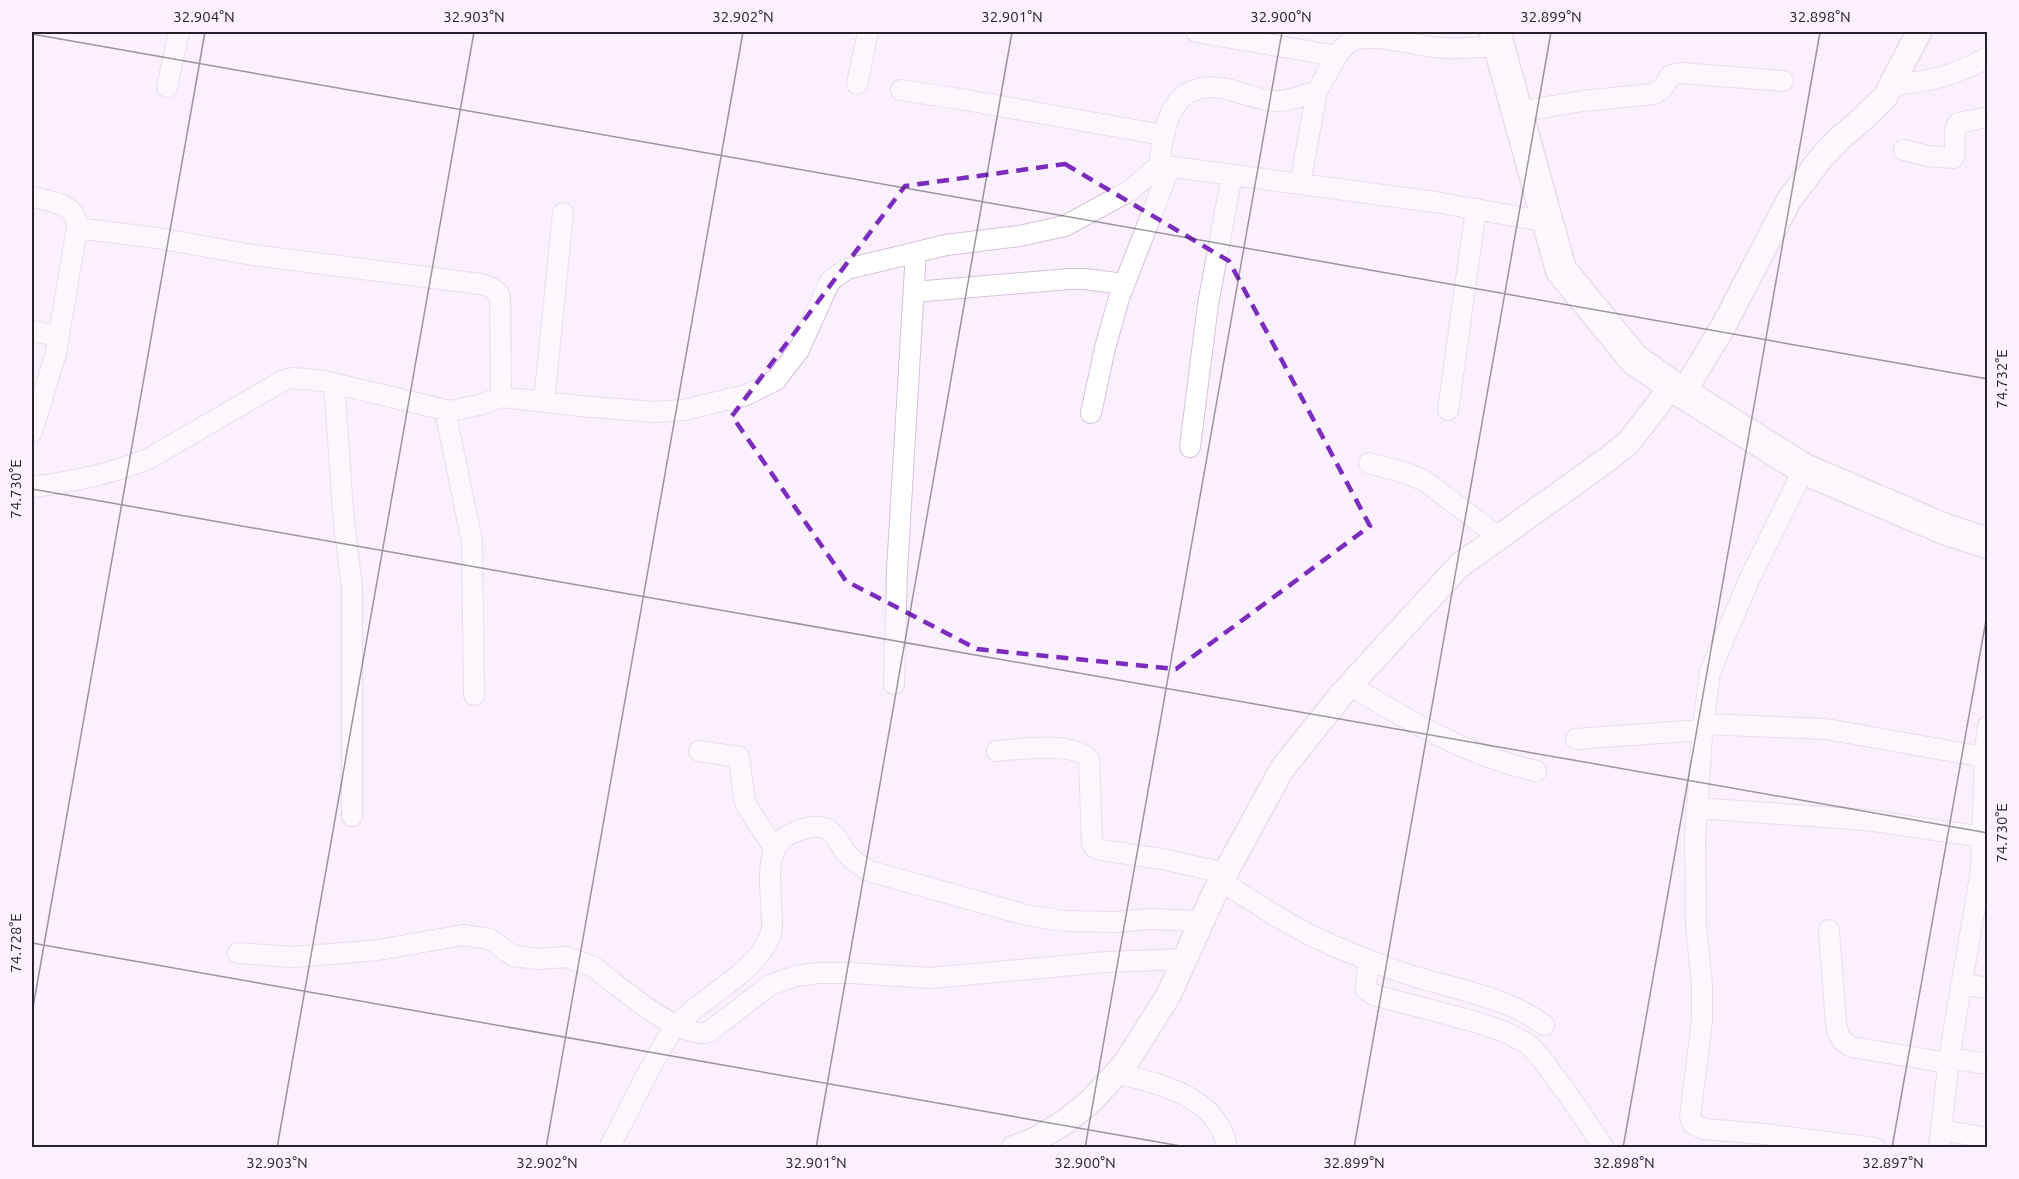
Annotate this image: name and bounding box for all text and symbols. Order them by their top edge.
text: 32.904°N [173,8,235,25]
text: 32.903°N [443,8,505,25]
text: 32.902°N [712,8,774,25]
text: 32.901°N [981,8,1043,25]
text: 32.900°N [1250,8,1312,25]
text: 32.899°N [1520,8,1582,25]
text: 32.898°N [1789,8,1851,25]
text: 74.732°E [1993,349,2010,409]
text: 74.730°E [7,459,24,519]
text: 74.730°E [1993,803,2010,863]
text: 74.728°E [7,913,24,973]
text: 32.903°N [246,1154,308,1171]
text: 32.902°N [516,1154,578,1171]
text: 32.901°N [785,1154,847,1171]
text: 32.900°N [1054,1154,1116,1171]
text: 32.899°N [1323,1154,1385,1171]
text: 32.898°N [1593,1154,1655,1171]
text: 32.897°N [1862,1154,1924,1171]

